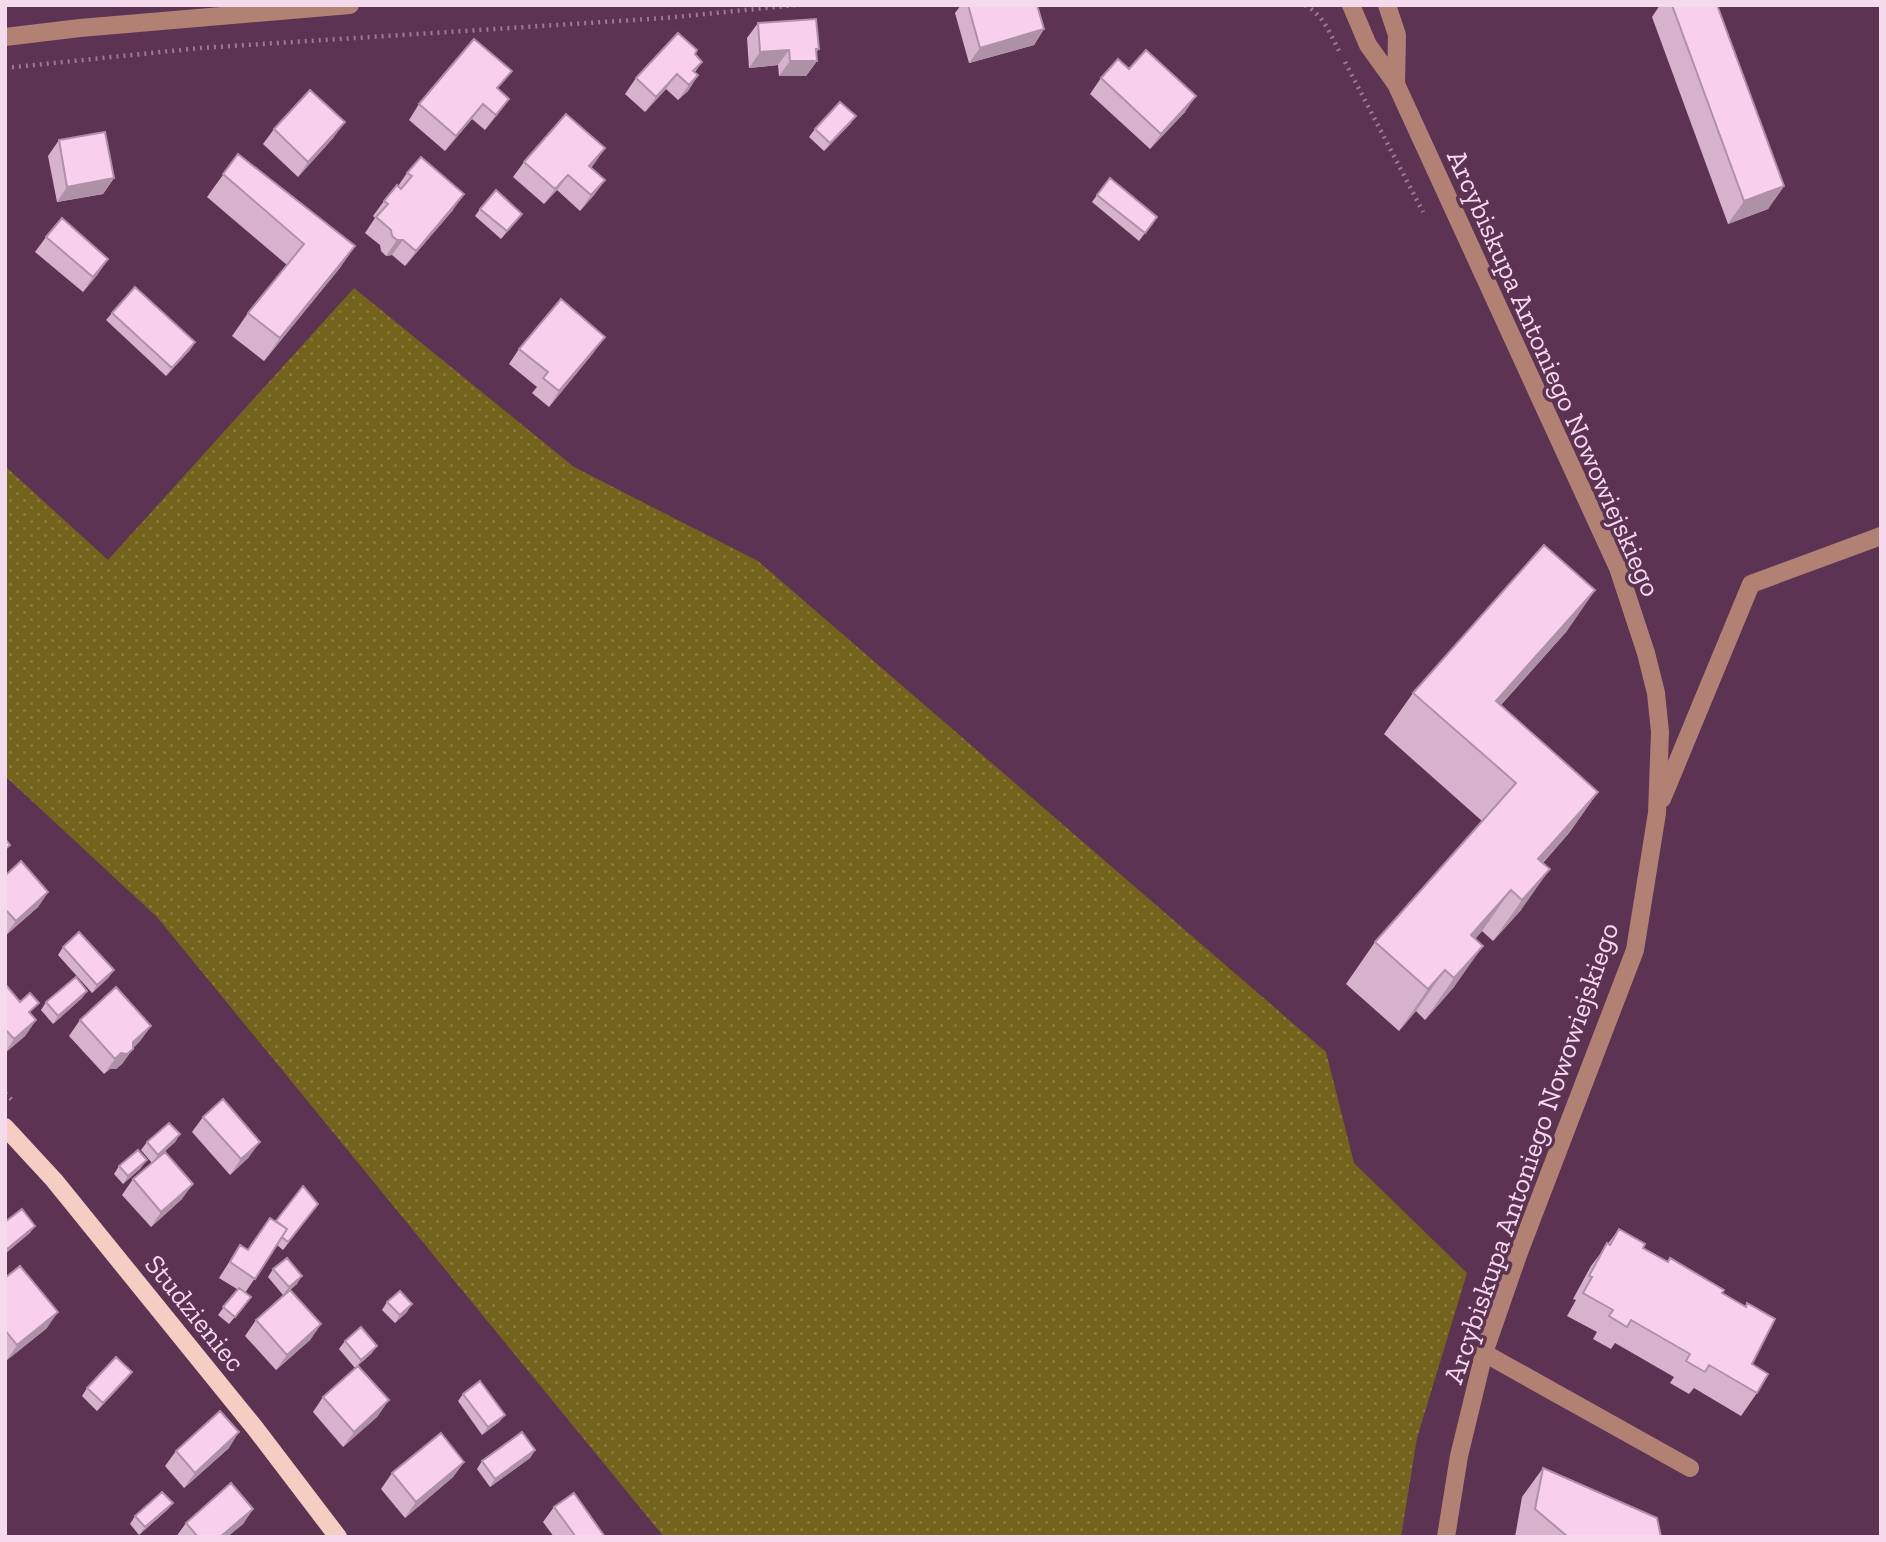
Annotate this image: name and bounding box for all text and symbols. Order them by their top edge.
street label: Arcybiskupa Antoniego Nowowiejskiego [1440,145,1668,601]
street label: Arcybiskupa Antoniego Nowowiejskiego [1436,918,1626,1388]
street label: Studzieniec [138,1248,252,1378]

